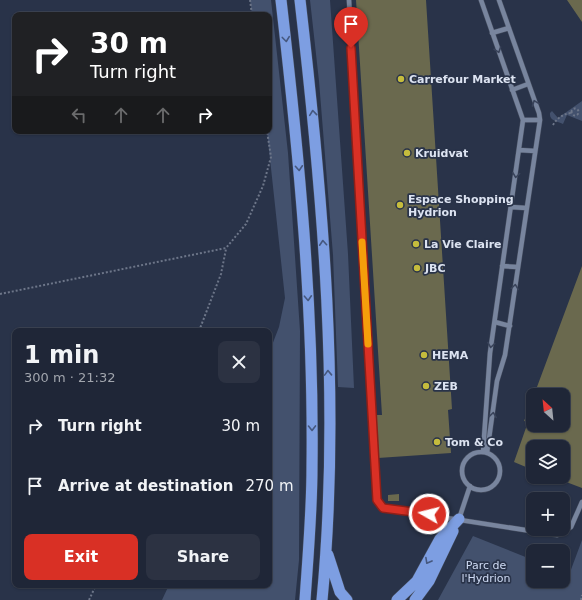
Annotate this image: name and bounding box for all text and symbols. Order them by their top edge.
pin [334,7.0,368,48]
icon: arrive [340,13,362,35]
text: 30 m [90,27,168,60]
icon: right [24,28,76,80]
one-way arrow [281,36,290,42]
one-way arrow [493,47,502,54]
text: Turn right [90,61,176,82]
place label: Carrefour Market [409,73,516,86]
marker: Carrefour Market [396,74,406,84]
one-way arrow [532,100,540,107]
icon: left [68,104,90,126]
icon: ahead [110,104,132,126]
icon: ahead [152,104,174,126]
icon: right [194,104,216,126]
one-way arrow [309,110,318,116]
place label: Kruidvat [415,147,468,160]
marker: Kruidvat [402,148,412,158]
one-way arrow [295,165,304,171]
one-way arrow [512,172,521,178]
place label: Espace Shopping Hydrion [408,193,514,219]
marker: Espace Shopping Hydrion [395,200,405,210]
place label: La Vie Claire [424,238,502,251]
marker: La Vie Claire [411,239,421,249]
one-way arrow [319,240,328,246]
place label: JBC [424,262,446,275]
marker: JBC [412,263,422,273]
one-way arrow [510,284,519,290]
one-way arrow [304,295,313,301]
text: 1 min [24,341,99,369]
button: close [218,341,260,383]
one-way arrow [487,342,496,349]
place label: HEMA [432,349,469,362]
marker: HEMA [419,350,429,360]
text: 300 m · 21:32 [24,370,115,385]
one-way arrow [324,370,333,376]
place label: ZEB [434,380,458,393]
marker: ZEB [421,381,431,391]
north arrow [526,388,570,432]
map controls [526,388,570,588]
one-way arrow [488,411,497,418]
icon: right [24,415,46,437]
text: Turn right [58,417,142,435]
text: 30 m [222,417,260,435]
one-way arrow [308,425,316,431]
place label: Tom & Co [445,436,503,449]
marker: Tom & Co [432,437,442,447]
button: layers [526,440,570,484]
icon: arrive [24,475,46,497]
text: Arrive at destination [58,477,233,495]
text: 270 m [245,477,294,495]
button: + [526,492,570,536]
position arrow [408,493,450,535]
button: Exit [24,534,138,580]
button: Share [146,534,260,580]
button: − [526,544,570,588]
one-way arrow [426,557,433,564]
park label: Parc de l'Hydrion [461,559,511,585]

